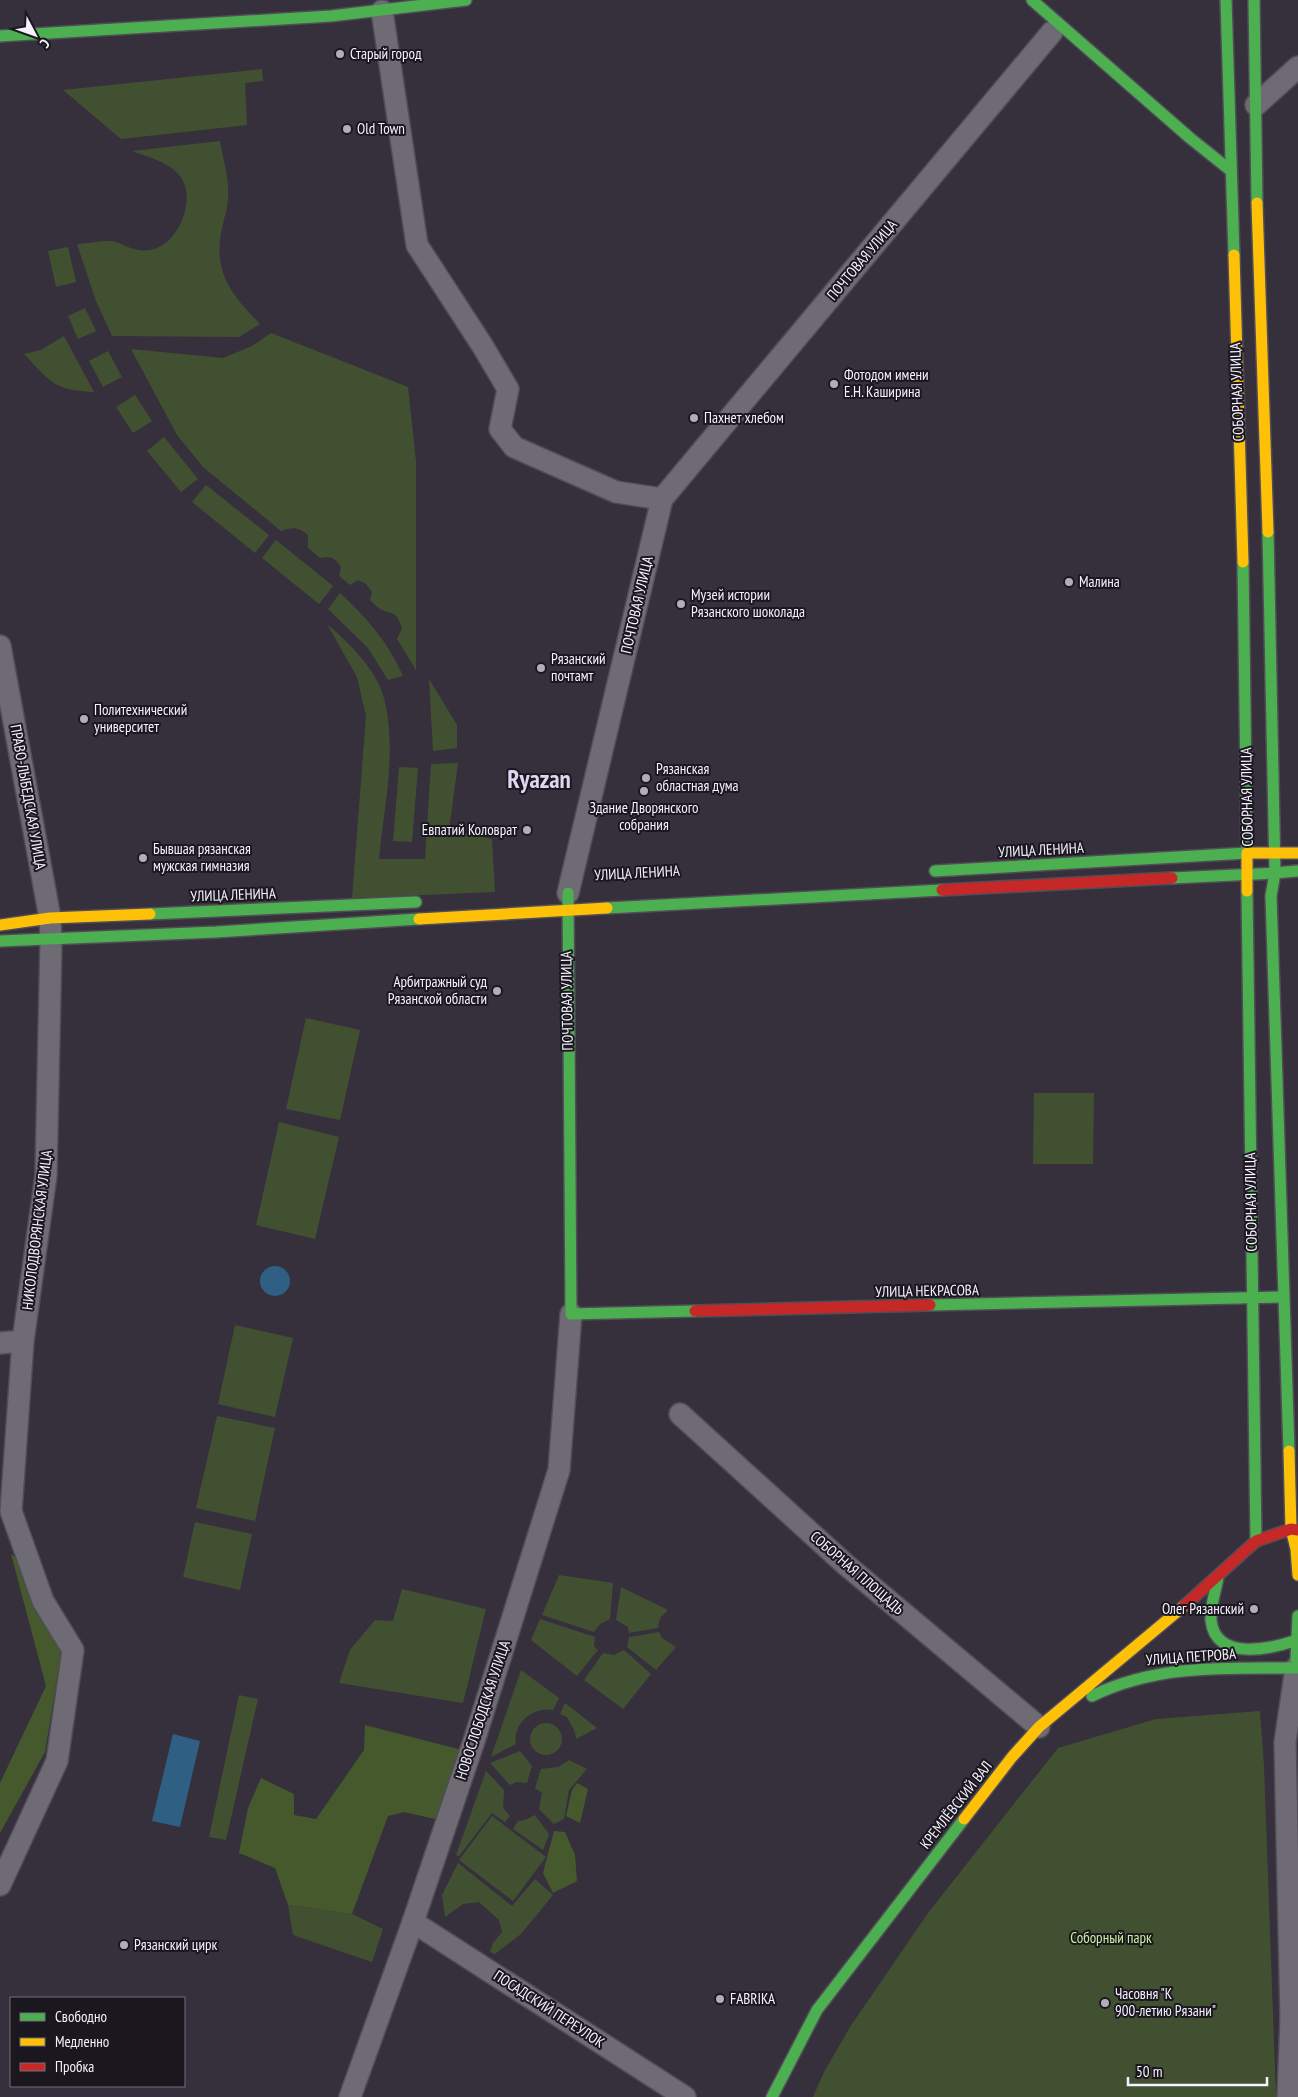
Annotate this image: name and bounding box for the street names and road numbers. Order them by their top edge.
street label: ПОЧТОВАЯ УЛИЦА [822,215,901,304]
street label: СОБОРНАЯ УЛИЦА [1225,341,1248,442]
street label: ПОЧТОВАЯ УЛИЦА [616,553,657,655]
street label: ПРАВО-ЛЫБЕДСКАЯ УЛИЦА [6,723,51,872]
street label: СОБОРНАЯ УЛИЦА [1236,746,1257,847]
street label: УЛИЦА ЛЕНИНА [998,838,1085,861]
street label: УЛИЦА ЛЕНИНА [594,861,681,884]
street label: УЛИЦА ЛЕНИНА [190,883,277,905]
street label: ПОЧТОВАЯ УЛИЦА [556,950,577,1051]
street label: НИКОЛОДВОРЯНСКАЯ УЛИЦА [17,1148,56,1311]
street label: СОБОРНАЯ УЛИЦА [1240,1151,1261,1252]
street label: УЛИЦА НЕКРАСОВА [875,1280,980,1301]
street label: СОБОРНАЯ ПЛОЩАДЬ [807,1527,908,1619]
street label: НОВОСЛОБОДСКАЯ УЛИЦА [451,1637,514,1782]
street label: УЛИЦА ПЕТРОВА [1145,1644,1238,1669]
street label: КРЕМЛЁВСКИЙ ВАЛ [915,1757,996,1853]
street label: ПОСАДСКИЙ ПЕРЕУЛОК [490,1966,609,2052]

